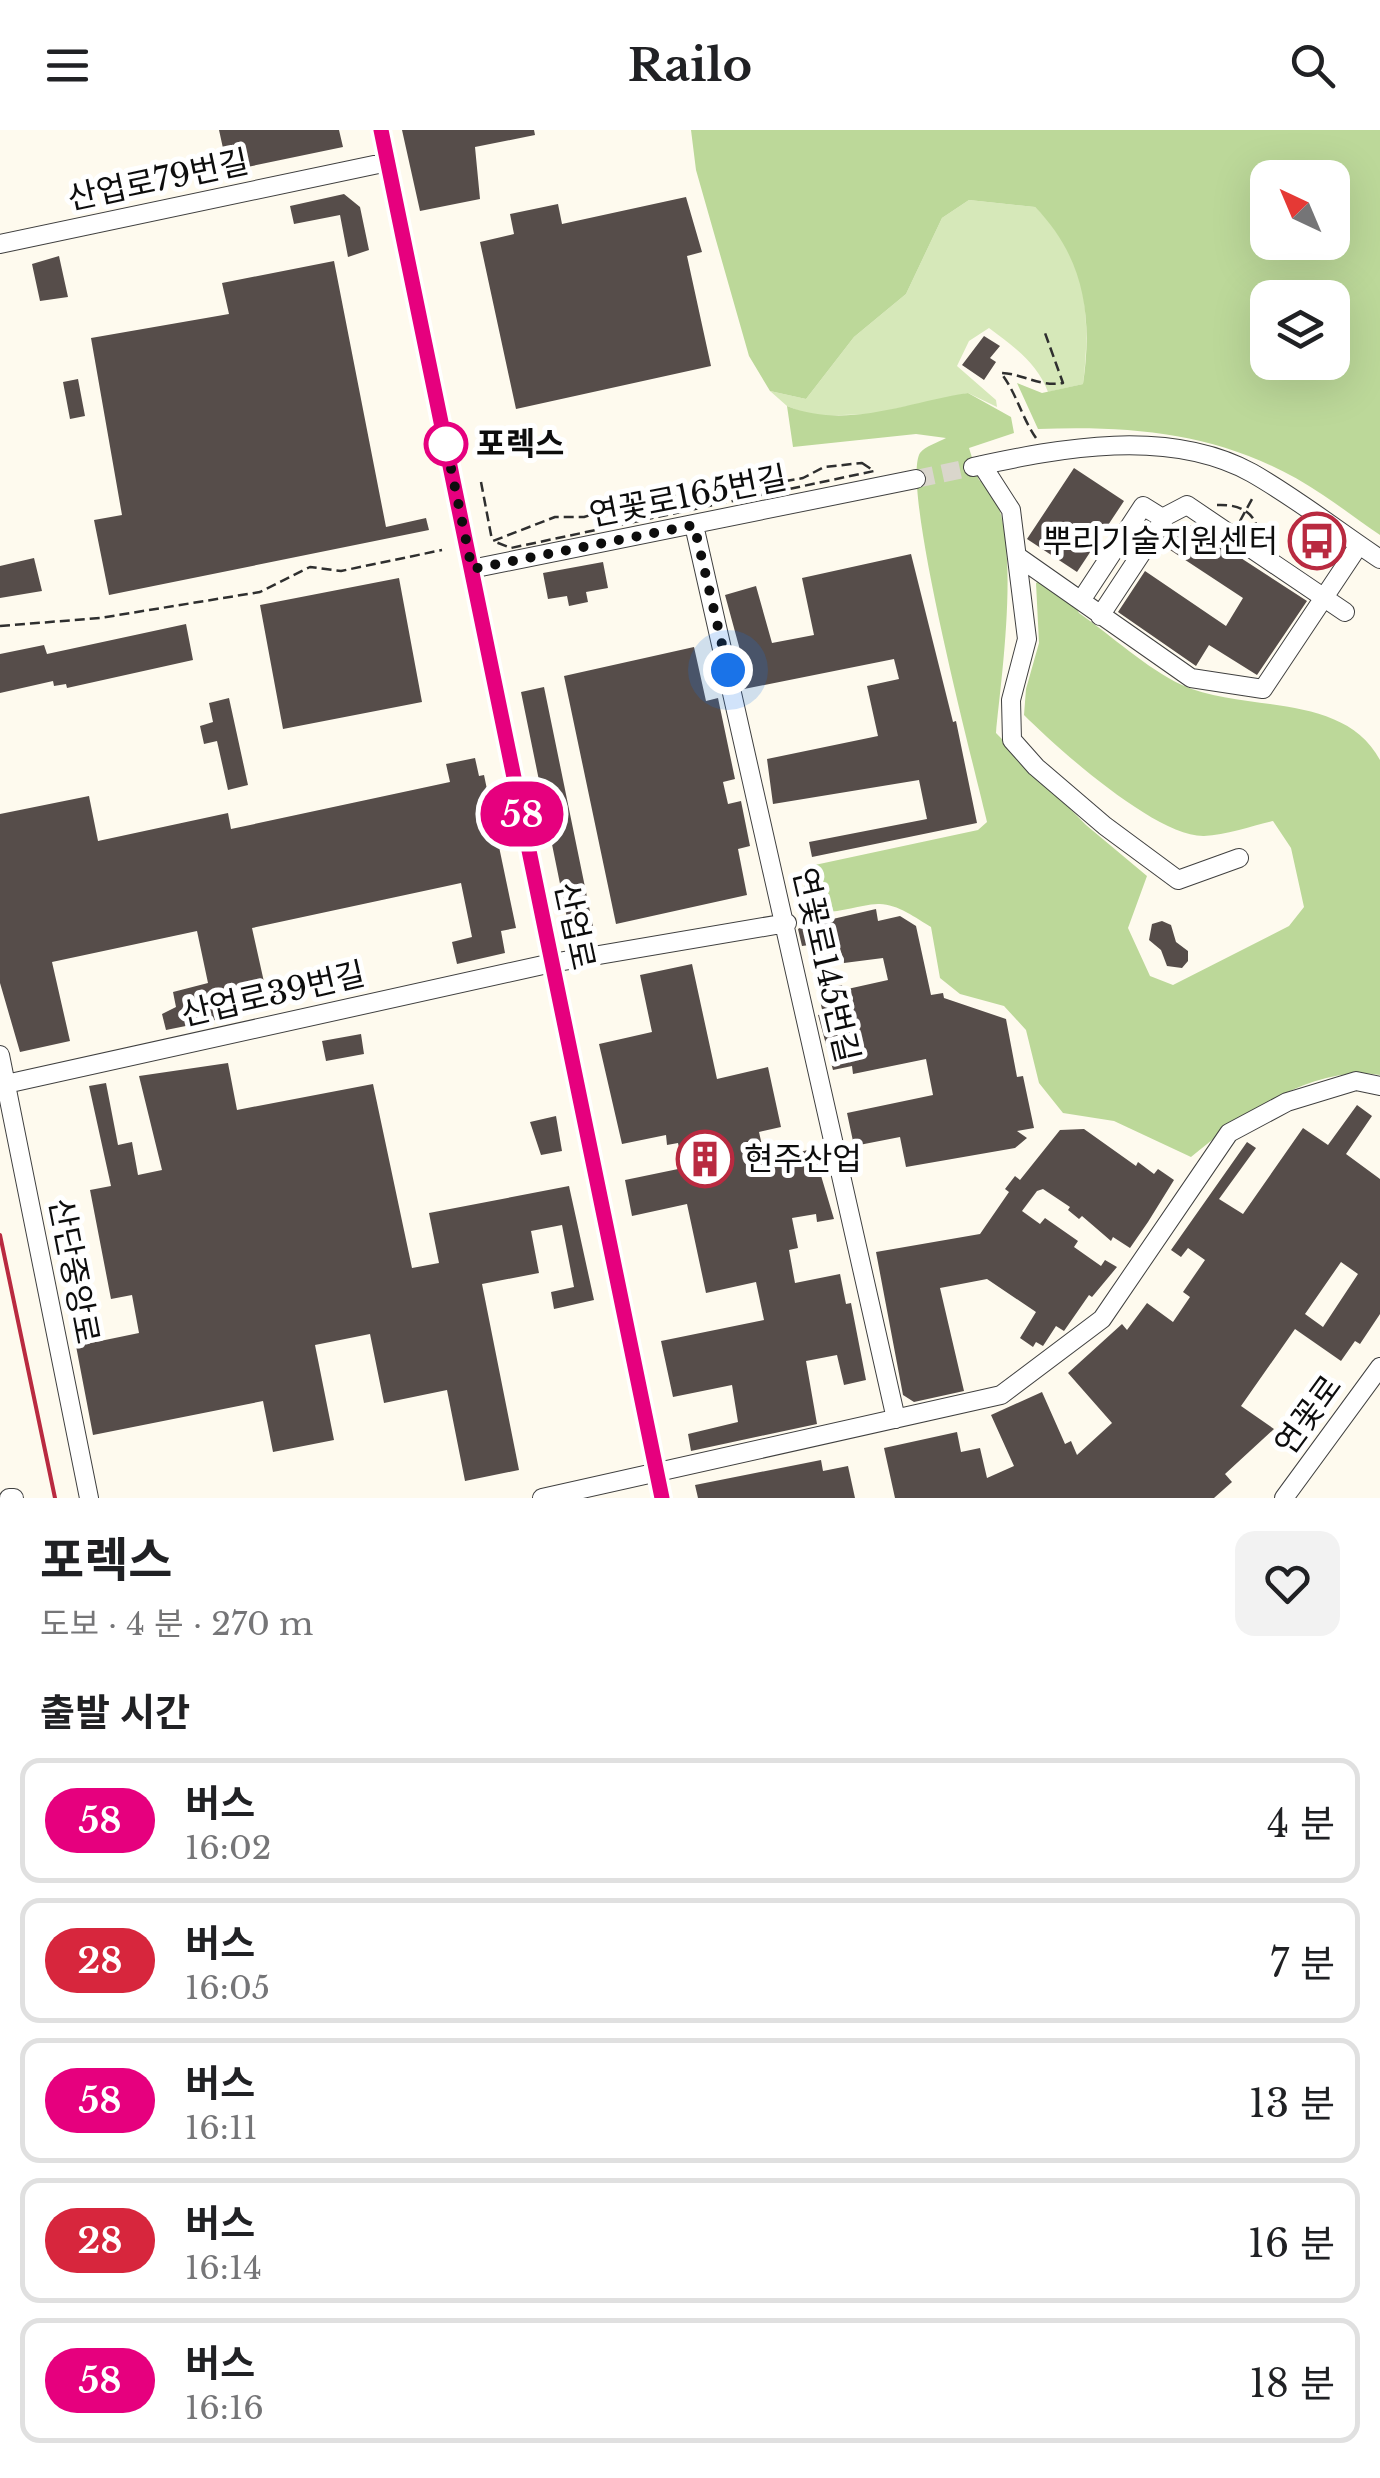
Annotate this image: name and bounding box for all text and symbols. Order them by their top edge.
text: Railo [628,37,752,93]
icon: menu [40,38,95,93]
icon: search [1285,38,1340,93]
street label: 산업로79번길 [64,141,252,219]
north arrow [1250,160,1350,260]
map controls [1250,160,1350,380]
button: layers [1250,280,1350,380]
marker: 포렉스 [425,423,467,465]
place label: 포렉스 [476,424,564,464]
street label: 연꽃로165번길 [586,457,790,535]
bus stop icon: 뿌리기술지원센터 [1287,511,1347,571]
place label: 뿌리기술지원센터 [1042,521,1278,561]
your location [703,645,753,695]
line badge: 58 [477,782,567,846]
text: 58 [500,793,544,836]
street label: 연꽃로145번길 [784,864,868,1066]
street label: 산업로 [546,879,604,973]
street label: 산업로39번길 [177,953,369,1035]
building icon: 현주산업 [675,1129,735,1189]
place label: 현주산업 [744,1139,862,1179]
street label: 산단중앙로 [40,1195,108,1347]
street label: 연꽃로 [1266,1368,1350,1462]
text: 포렉스 [40,1530,172,1590]
button: heart [1235,1531,1340,1636]
text: 도보 · 4 분 · 270 m [40,1604,313,1644]
text: 출발 시간 [40,1689,190,1736]
text: 버스 [185,1780,255,1827]
text: 58 [78,1799,122,1842]
text: 4 분 [1267,1800,1335,1847]
text: 16:02 [185,1828,272,1868]
text: 버스 [185,1920,255,1967]
text: 28 [77,1939,123,1982]
text: 7 분 [1270,1940,1335,1987]
text: 16:05 [185,1968,270,2008]
text: 버스 [185,2060,255,2107]
text: 58 [78,2079,122,2122]
text: 13 분 [1249,2080,1335,2127]
text: 16:11 [185,2108,258,2148]
text: 버스 [185,2200,255,2247]
text: 28 [77,2219,123,2262]
text: 16 분 [1248,2220,1335,2267]
text: 16:14 [185,2248,262,2288]
text: 버스 [185,2340,255,2387]
text: 58 [78,2359,122,2402]
text: 18 분 [1249,2360,1335,2407]
text: 16:16 [185,2388,264,2428]

